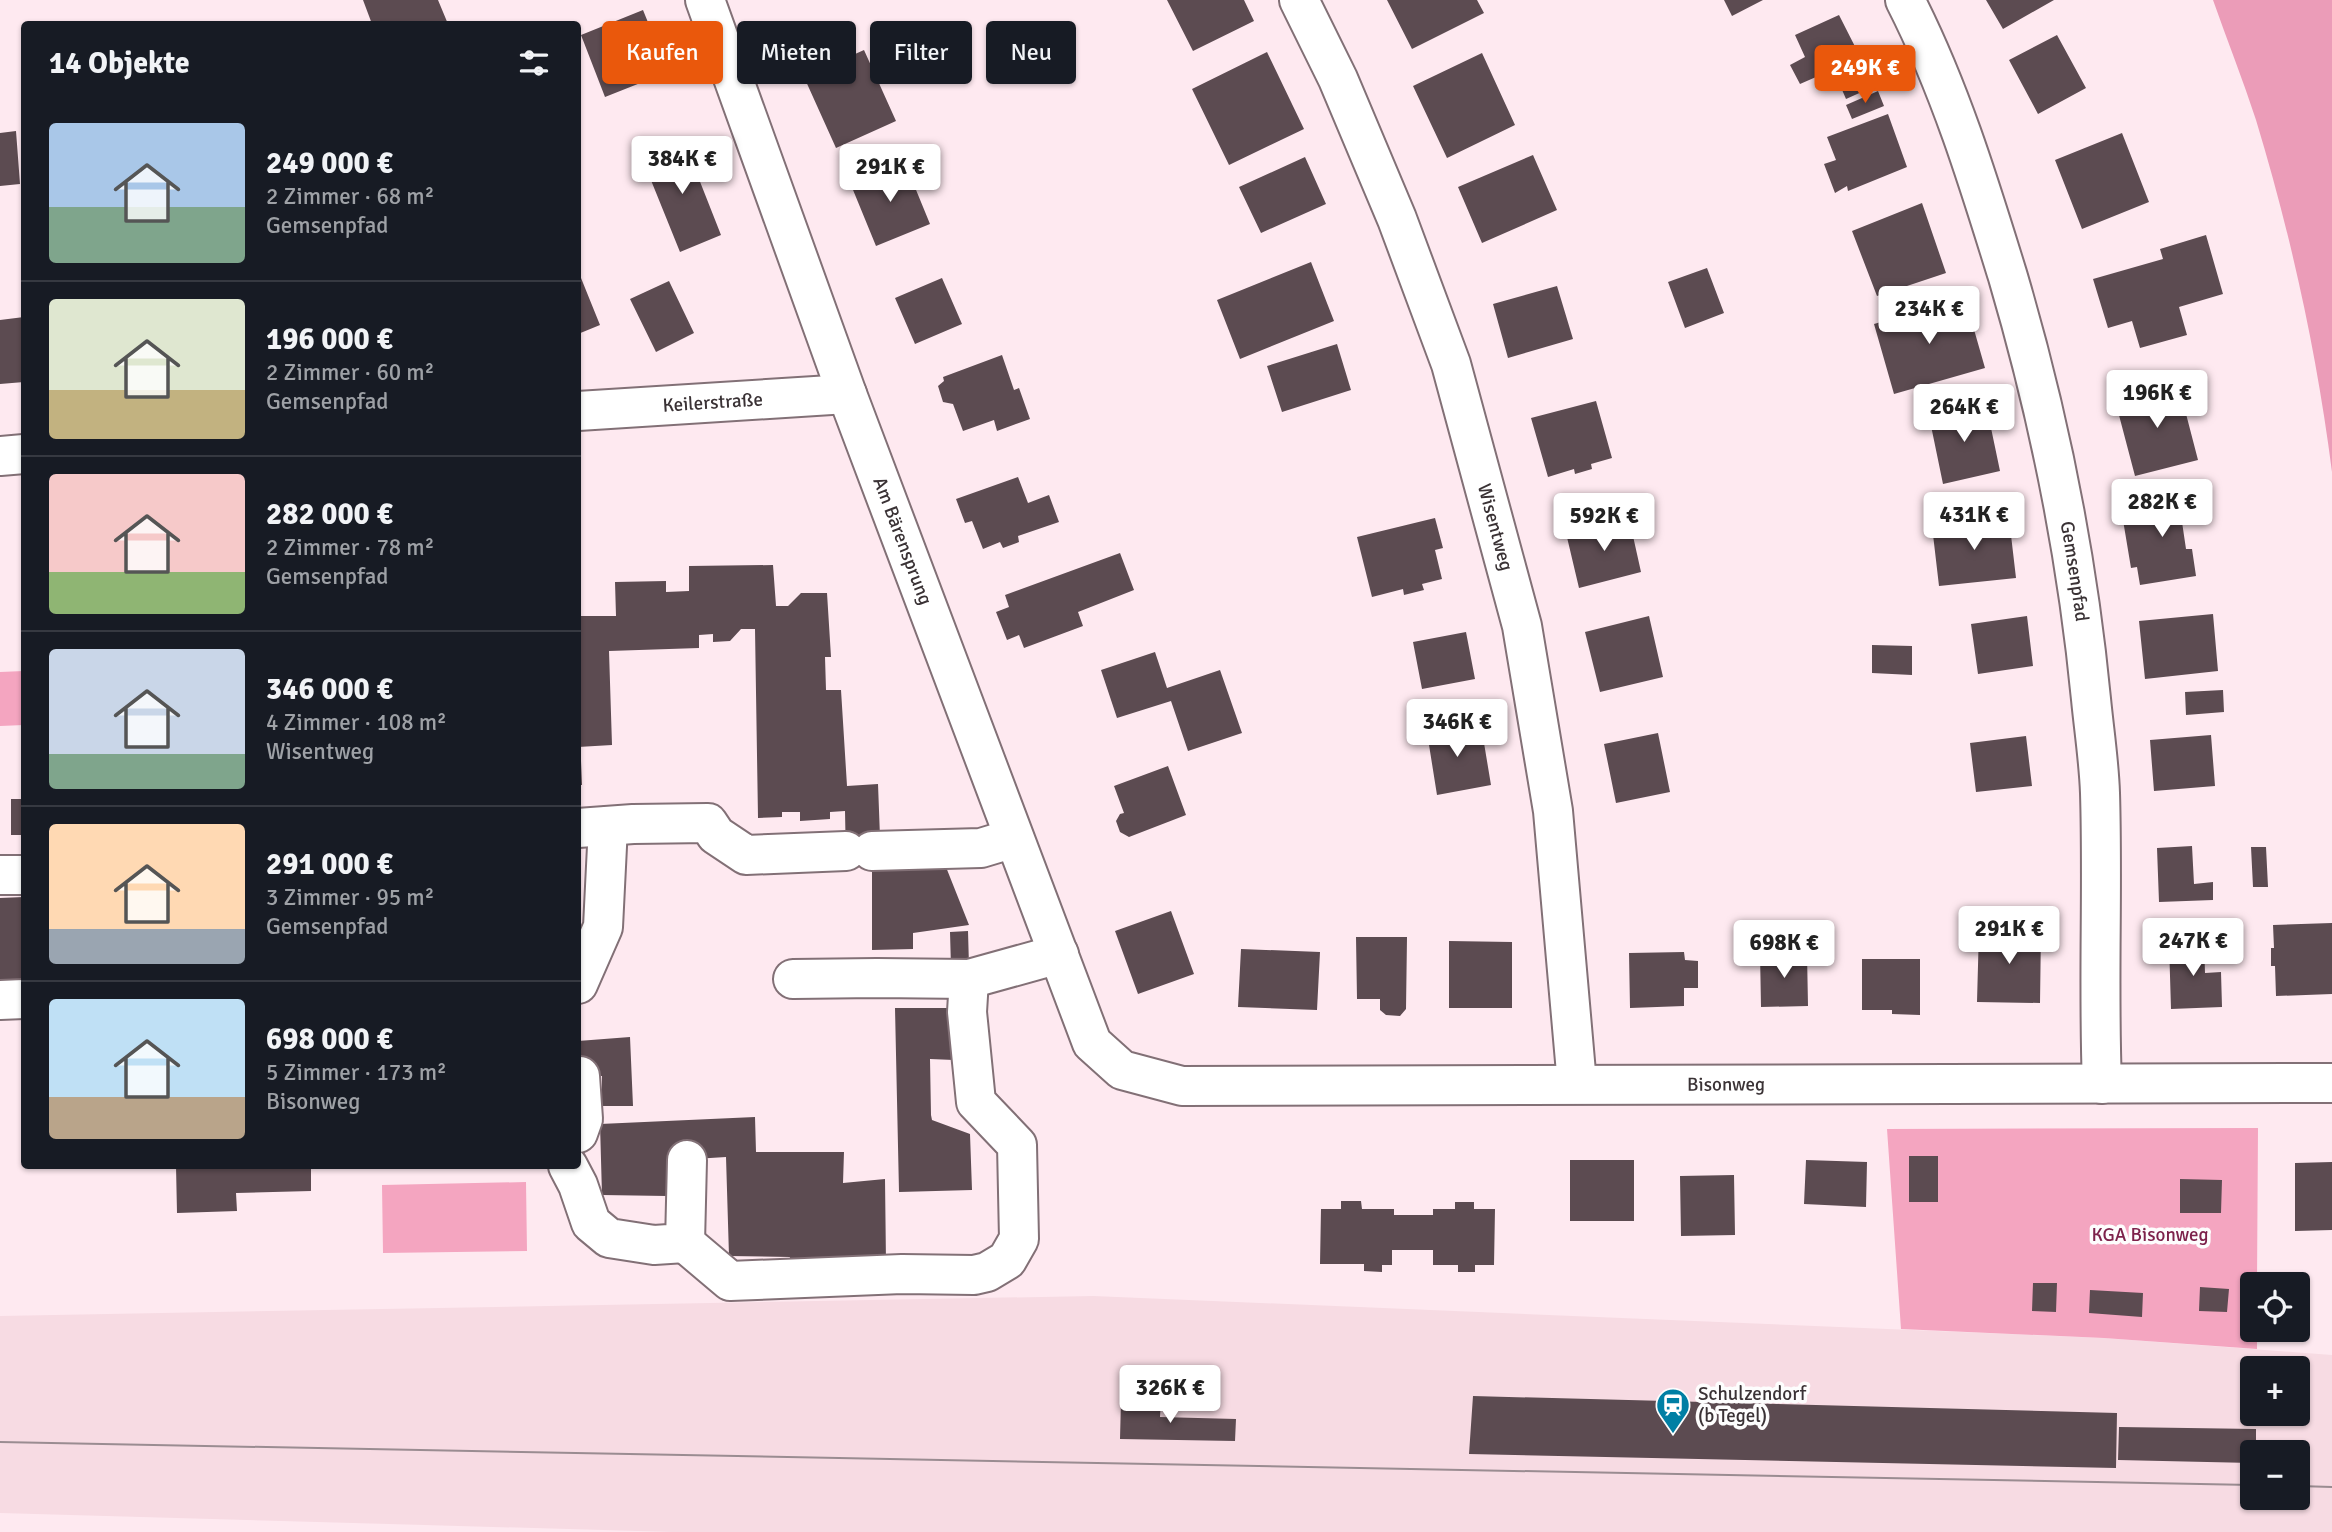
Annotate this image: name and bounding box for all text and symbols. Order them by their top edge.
chip: Kaufen [602,21,723,84]
chip: Mieten [737,21,856,84]
chip: Filter [870,21,972,84]
chip: Neu [986,21,1076,84]
icon: filters [515,44,553,82]
text: 14 Objekte [49,45,190,82]
pin: 249K € [1808,46,1922,105]
text: 249K € [1830,53,1900,82]
pin: 384K € [625,136,739,196]
text: 384K € [647,144,717,173]
pin: 291K € [833,144,947,204]
text: 249 000 € [266,145,393,182]
icon: home [105,151,189,235]
text: 291K € [855,152,925,181]
text: 2 Zimmer · 68 m² [266,182,434,211]
text: Gemsenpfad [266,211,388,240]
pin: 234K € [1872,286,1986,346]
text: 234K € [1894,294,1964,323]
text: 196 000 € [266,321,393,358]
icon: home [105,327,189,411]
text: 2 Zimmer · 60 m² [266,358,434,387]
pin: 196K € [2100,370,2214,430]
text: 196K € [2122,378,2192,407]
pin: 264K € [1907,384,2021,444]
text: Gemsenpfad [266,387,388,416]
street label: Keilerstraße [662,387,764,418]
text: 264K € [1929,392,1999,421]
street label: Am Bärensprung [867,474,938,608]
pin: 282K € [2105,480,2219,539]
street label: Wisentweg [1472,481,1519,574]
text: 282K € [2127,487,2197,516]
pin: 431K € [1917,492,2031,552]
pin: 592K € [1547,494,1661,553]
text: 282 000 € [266,496,393,533]
text: 431K € [1939,500,2009,529]
text: 592K € [1569,501,1639,530]
icon: home [105,502,189,586]
street label: Gemsenpfad [2055,519,2094,623]
text: 2 Zimmer · 78 m² [266,533,434,562]
text: Gemsenpfad [266,562,388,591]
text: 346 000 € [266,671,393,708]
icon: home [105,677,189,761]
pin: 346K € [1400,700,1514,759]
text: 346K € [1422,707,1492,736]
text: 4 Zimmer · 108 m² [266,708,447,737]
text: Wisentweg [266,737,374,766]
text: 291 000 € [266,846,393,883]
icon: home [105,852,189,936]
text: 3 Zimmer · 95 m² [266,883,434,912]
pin: 291K € [1952,906,2066,966]
text: Gemsenpfad [266,912,388,941]
text: 291K € [1974,914,2044,943]
pin: 247K € [2136,918,2250,978]
pin: 698K € [1727,920,1841,980]
text: 247K € [2158,926,2228,955]
text: 698K € [1749,928,1819,957]
text: 698 000 € [266,1021,393,1058]
icon: home [105,1027,189,1111]
text: 5 Zimmer · 173 m² [266,1058,447,1087]
street label: Bisonweg [1687,1072,1765,1097]
text: Bisonweg [266,1087,360,1116]
park label: KGA Bisonweg [2091,1223,2209,1247]
map controls [2240,1272,2310,1510]
button: locate [2240,1272,2310,1342]
button: + [2240,1356,2310,1426]
pin: 326K € [1113,1366,1227,1425]
text: 326K € [1135,1373,1205,1402]
place label: Schulzendorf (b Tegel) [1698,1382,1808,1428]
station icon: Schulzendorf (b Tegel) [1654,1386,1692,1435]
button: − [2240,1440,2310,1510]

